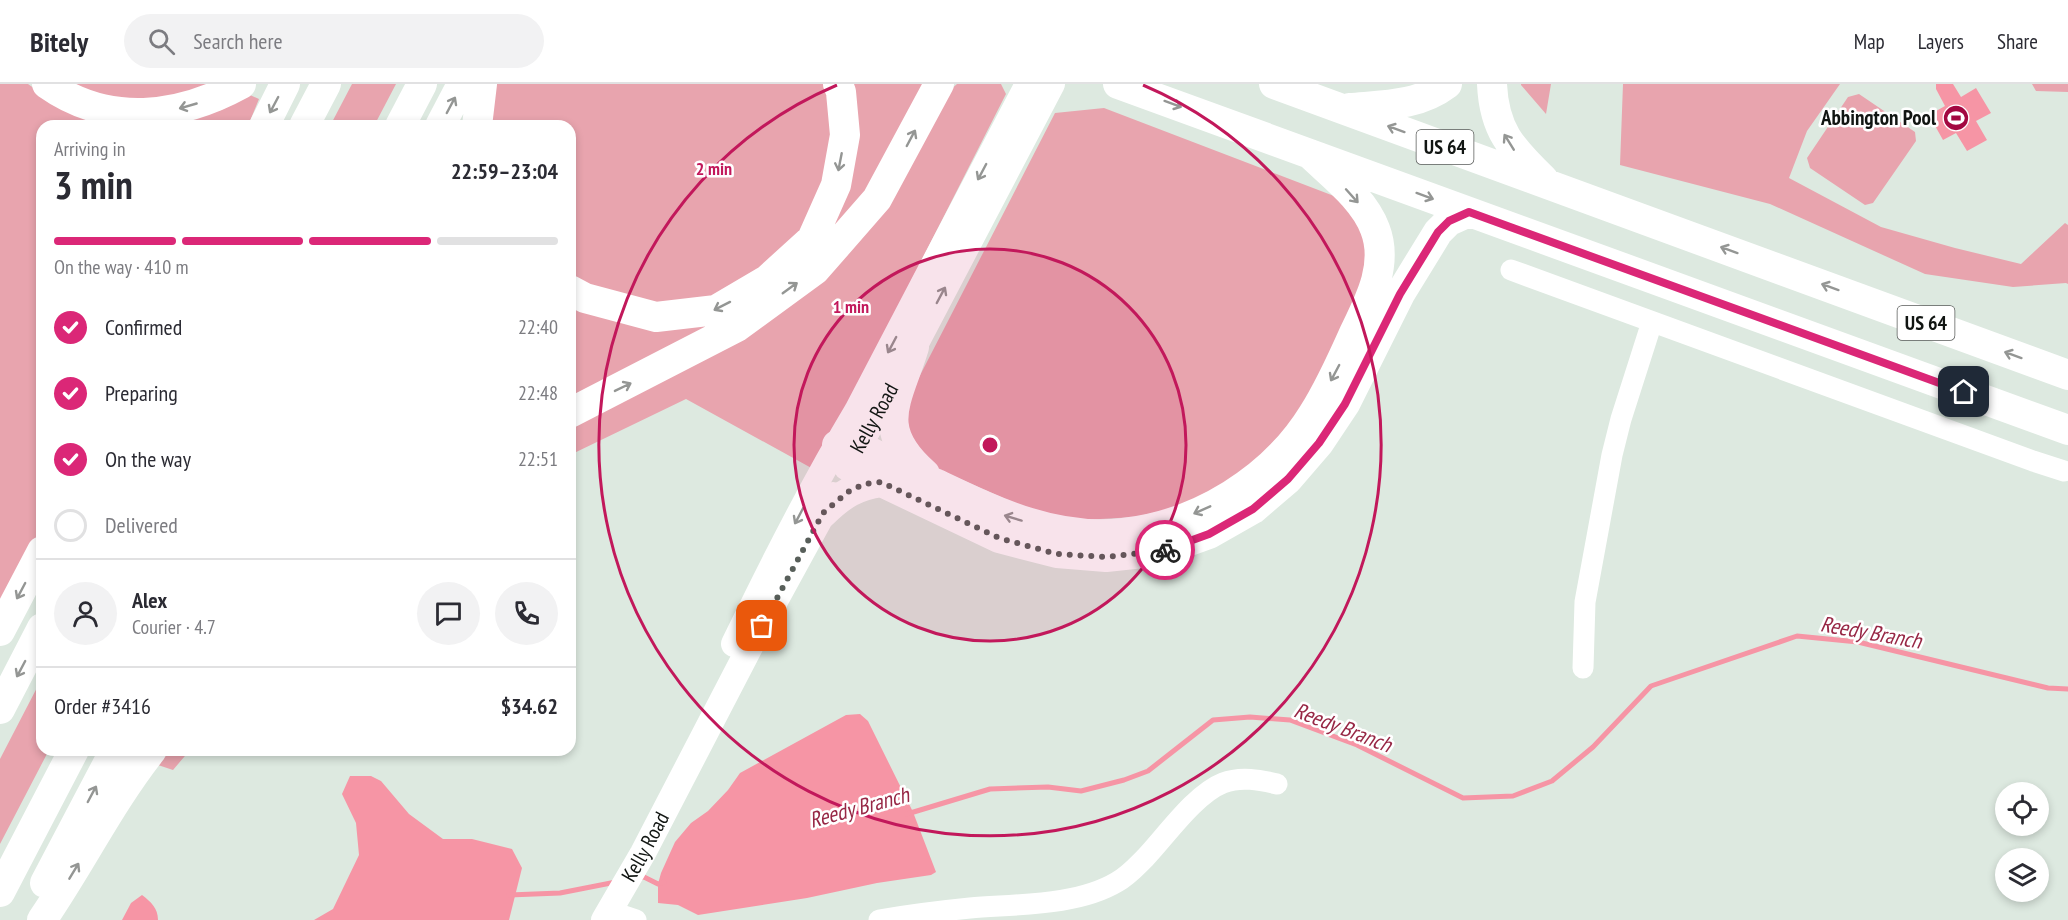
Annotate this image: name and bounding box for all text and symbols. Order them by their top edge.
search box [124,14,544,68]
text: Bitely [30,23,88,60]
icon: search [145,25,178,58]
text: Search here [193,27,283,55]
text: Map [1854,28,1885,55]
text: Layers [1918,28,1964,55]
text: Share [1997,28,2038,55]
one-way arrow [268,96,280,114]
one-way arrow [445,97,457,114]
one-way arrow [1163,100,1182,111]
one-way arrow [179,101,198,113]
sports icon: Abbington Pool [1941,103,1971,133]
place label: Abbington Pool [1820,104,1937,131]
one-way arrow [1387,122,1406,133]
one-way arrow [905,130,917,147]
road number: US 64 [1416,130,1474,164]
one-way arrow [1503,134,1515,151]
text: Arriving in [54,136,126,162]
one-way arrow [834,152,845,172]
text: 22:59–23:04 [451,157,558,185]
text: 2 min [696,157,732,180]
text: 3 min [54,159,133,210]
one-way arrow [976,163,987,181]
one-way arrow [1345,188,1359,203]
one-way arrow [1415,191,1433,202]
one-way arrow [1720,244,1739,255]
text: On the way · 410 m [54,254,189,280]
one-way arrow [1821,281,1840,292]
one-way arrow [782,282,798,294]
one-way arrow [936,287,947,305]
text: 1 min [833,295,869,318]
one-way arrow [713,300,731,312]
road number: US 64 [1898,306,1954,340]
icon: check [54,311,87,344]
text: Confirmed [105,313,182,341]
text: 22:40 [518,314,558,340]
one-way arrow [886,336,898,353]
one-way arrow [2004,348,2023,359]
one-way arrow [1328,364,1340,382]
pin [1938,366,1989,417]
icon: home [1947,375,1980,408]
icon: check [54,377,87,410]
street label: Kelly Road [844,378,904,458]
text: Preparing [105,379,178,407]
text: 22:48 [518,380,558,406]
one-way arrow [613,381,631,392]
centre of rings [980,435,1000,455]
icon: check [54,443,87,476]
text: On the way [105,445,191,473]
text: 22:51 [518,446,558,472]
one-way arrow [1194,505,1212,516]
one-way arrow [793,507,804,525]
text: Delivered [105,511,178,539]
one-way arrow [1004,512,1023,523]
courier [1135,520,1195,580]
icon: bike [1149,534,1182,567]
one-way arrow [15,582,27,599]
button: person [54,582,117,645]
button: chat [417,582,480,645]
button: phone [495,582,558,645]
text: Alex [132,586,167,614]
pin [736,600,787,651]
icon: bag [745,609,778,642]
water label: Reedy Branch [1818,609,1925,655]
text: Courier · 4.7 [132,614,216,640]
one-way arrow [15,659,26,677]
text: Order #3416 [54,692,151,720]
text: $34.62 [501,692,558,720]
water label: Reedy Branch [1290,696,1397,759]
water label: Reedy Branch [806,780,913,834]
map controls [1995,782,2049,902]
button: locate [1995,782,2049,836]
one-way arrow [87,785,98,803]
street label: Kelly Road [615,807,675,887]
button: layers [1995,848,2049,902]
one-way arrow [68,863,80,880]

